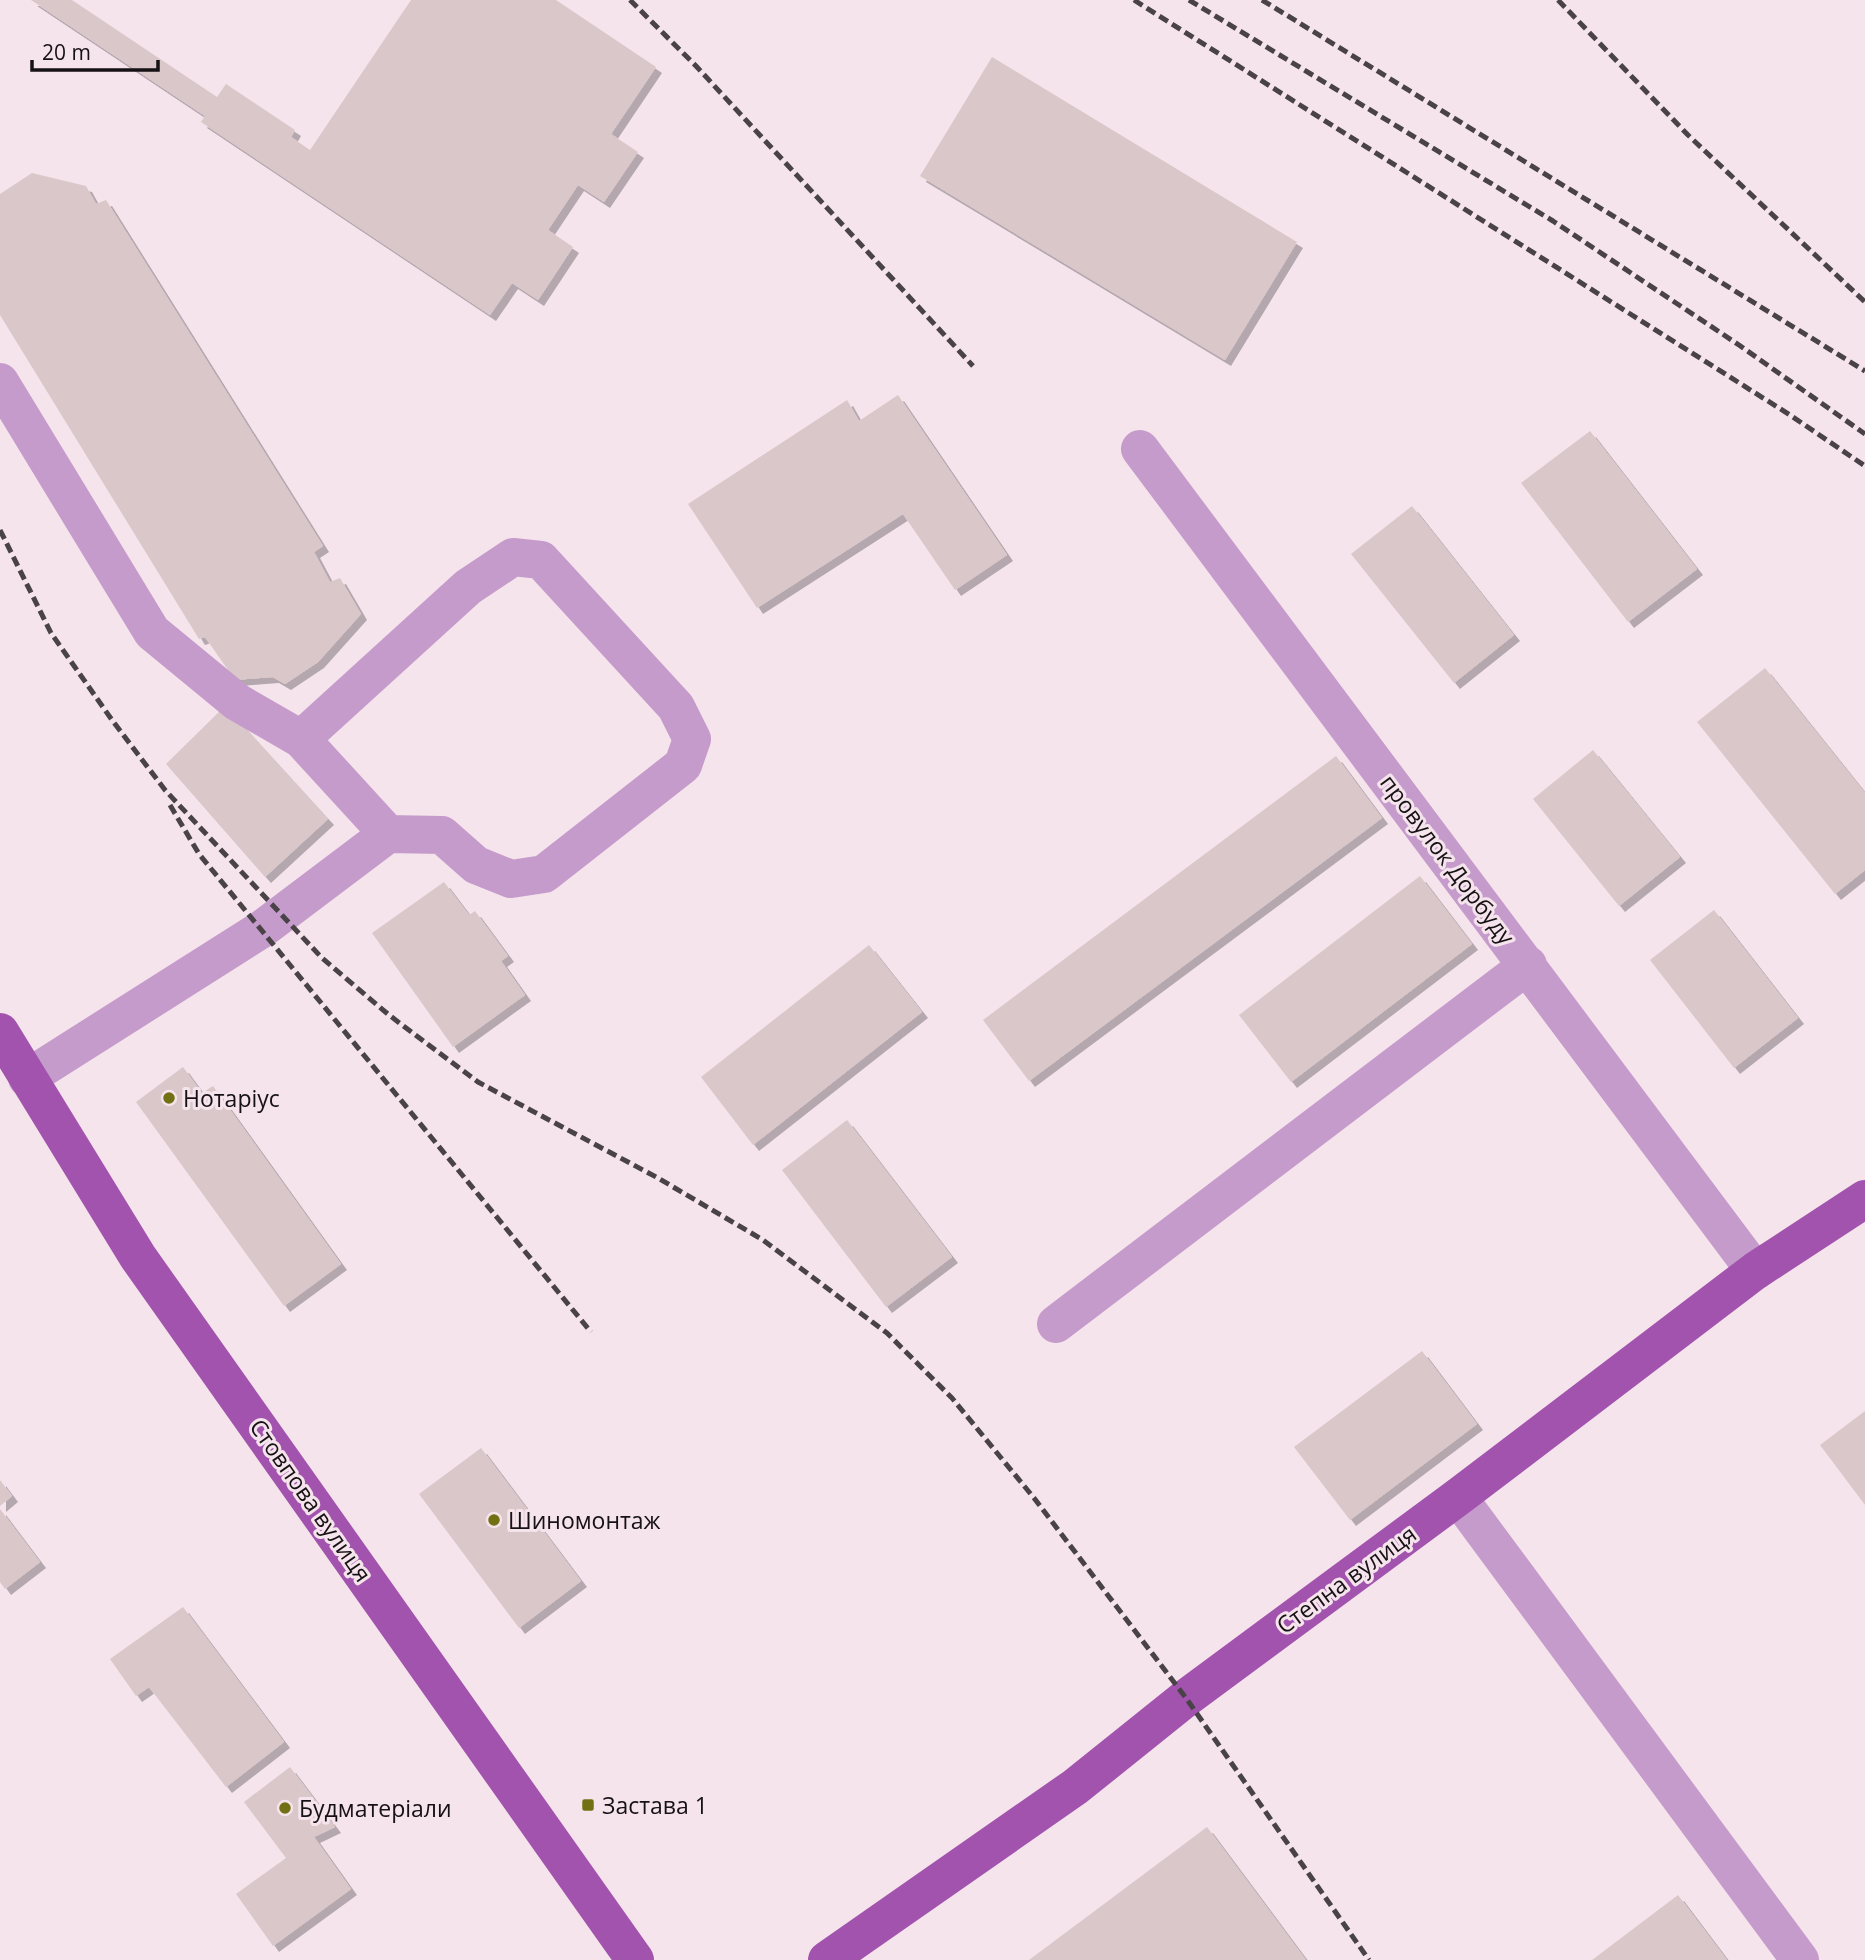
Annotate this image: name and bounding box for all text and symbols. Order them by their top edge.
scale bar [32,28,158,72]
text: 20 m [42,38,91,66]
street label: провулок Дорбуду [1373,767,1523,951]
place label: Нотаріус [183,1082,280,1114]
marker: Нотаріус [161,1090,177,1106]
street label: Стовпова вулиця [243,1412,379,1588]
place label: Шиномонтаж [508,1504,661,1536]
marker: Шиномонтаж [486,1512,502,1528]
street label: Степна вулиця [1270,1517,1422,1641]
place label: Застава 1 [602,1789,708,1821]
place label: Будматеріали [299,1792,452,1824]
marker: Застава 1 [580,1797,596,1813]
marker: Будматеріали [277,1800,293,1816]

